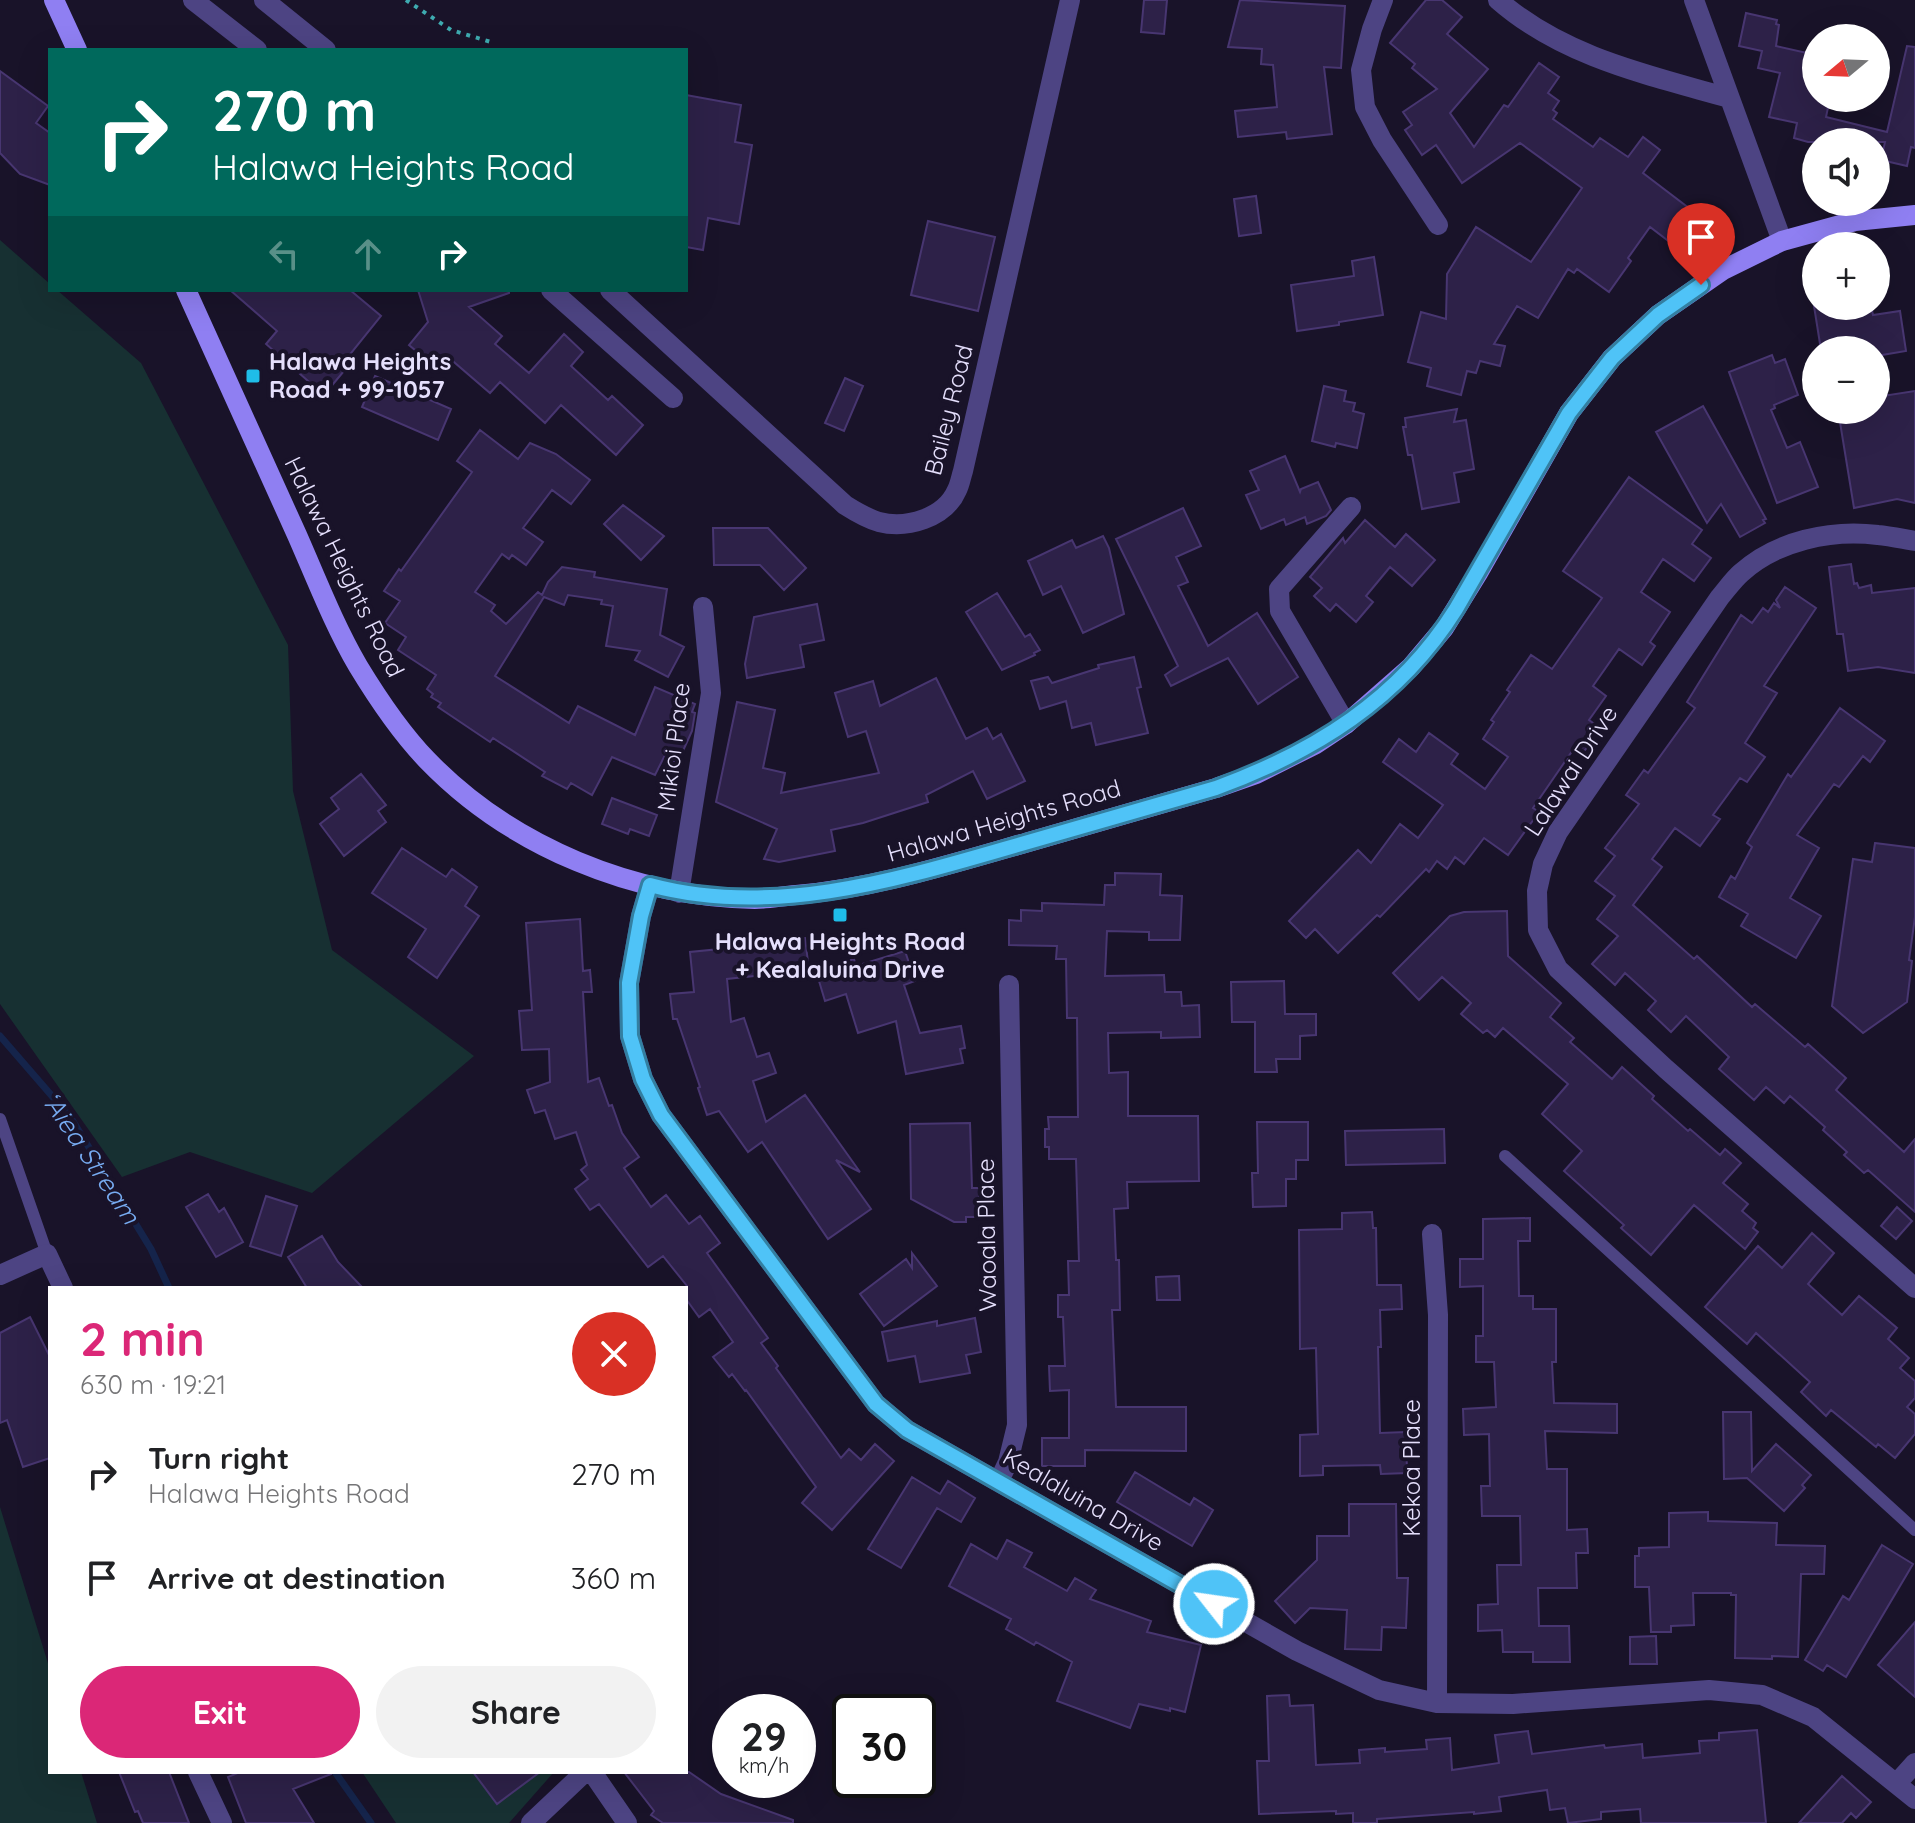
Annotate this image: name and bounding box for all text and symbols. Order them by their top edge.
north arrow [1802,24,1890,112]
map controls [1802,24,1890,424]
text: 270 m [212,75,376,145]
icon: right [80,80,184,184]
button: sound [1802,128,1890,216]
text: Halawa Heights Road [212,144,574,189]
pin [1667,203,1735,285]
icon: arrive [1679,215,1723,259]
icon: left [262,232,306,276]
icon: ahead [346,232,390,276]
icon: right [430,232,474,276]
button: + [1802,232,1890,320]
button: − [1802,336,1890,424]
street label: Bailey Road [917,341,979,478]
place label: Halawa Heights Road + 99-1057 [269,346,451,404]
marker: Halawa Heights Road + 99-1057 [244,367,262,385]
street label: Halawa Heights Road [278,451,411,682]
street label: Mikioi Place [650,681,696,813]
street label: Lalawai Drive [1517,700,1623,841]
street label: Halawa Heights Road [883,772,1124,868]
marker: Halawa Heights Road + Kealaluina Drive [831,906,849,924]
place label: Halawa Heights Road + Kealaluina Drive [715,926,965,984]
water label: ʻAiea Stream [35,1085,148,1231]
street label: Waoala Place [970,1158,1002,1312]
text: 2 min [80,1308,205,1368]
button: close [572,1312,656,1396]
text: 630 m · 19:21 [80,1368,226,1401]
street label: Kekoa Place [1396,1399,1426,1537]
text: Turn right [148,1439,289,1477]
street label: Kealaluina Drive [998,1441,1169,1557]
icon: right [80,1452,124,1496]
text: 270 m [571,1455,656,1493]
text: Halawa Heights Road [148,1477,410,1510]
icon: arrive [80,1556,124,1600]
text: Arrive at destination [148,1559,446,1597]
text: 360 m [571,1559,656,1597]
position arrow [1172,1562,1256,1646]
button: Exit [80,1666,360,1758]
button: Share [376,1666,656,1758]
speed limit sign: 30 [832,1694,936,1798]
text: 29 [741,1711,787,1761]
text: km/h [739,1753,789,1778]

